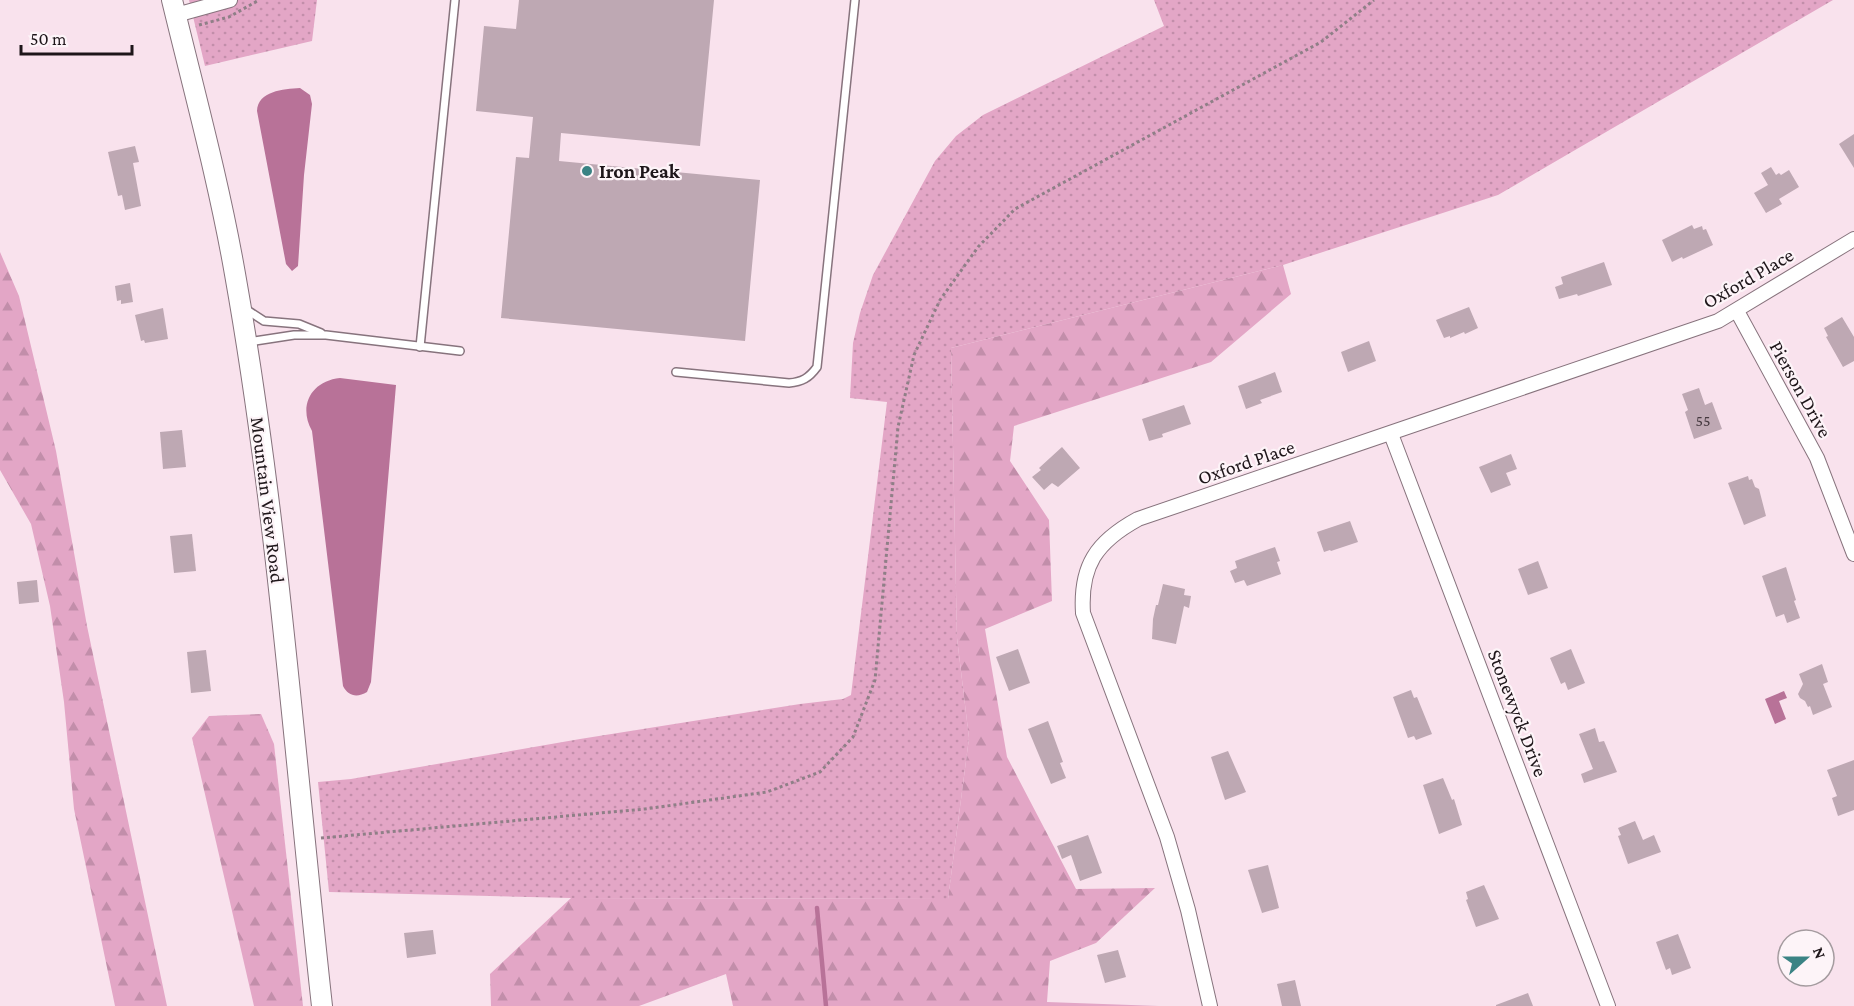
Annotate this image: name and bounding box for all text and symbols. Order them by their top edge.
scale bar [21,18,132,56]
text: 50 m [30,29,67,49]
place label: Iron Peak [599,160,681,182]
marker: Iron Peak [580,164,594,178]
street label: Oxford Place [1699,243,1797,313]
street label: Pierson Drive [1765,337,1837,441]
house number: 55 [1696,412,1710,429]
street label: Mountain View Road [247,416,289,585]
street label: Oxford Place [1195,435,1298,489]
street label: Stonewyck Drive [1483,646,1552,780]
north arrow [1776,928,1836,988]
text: N [1810,945,1829,961]

